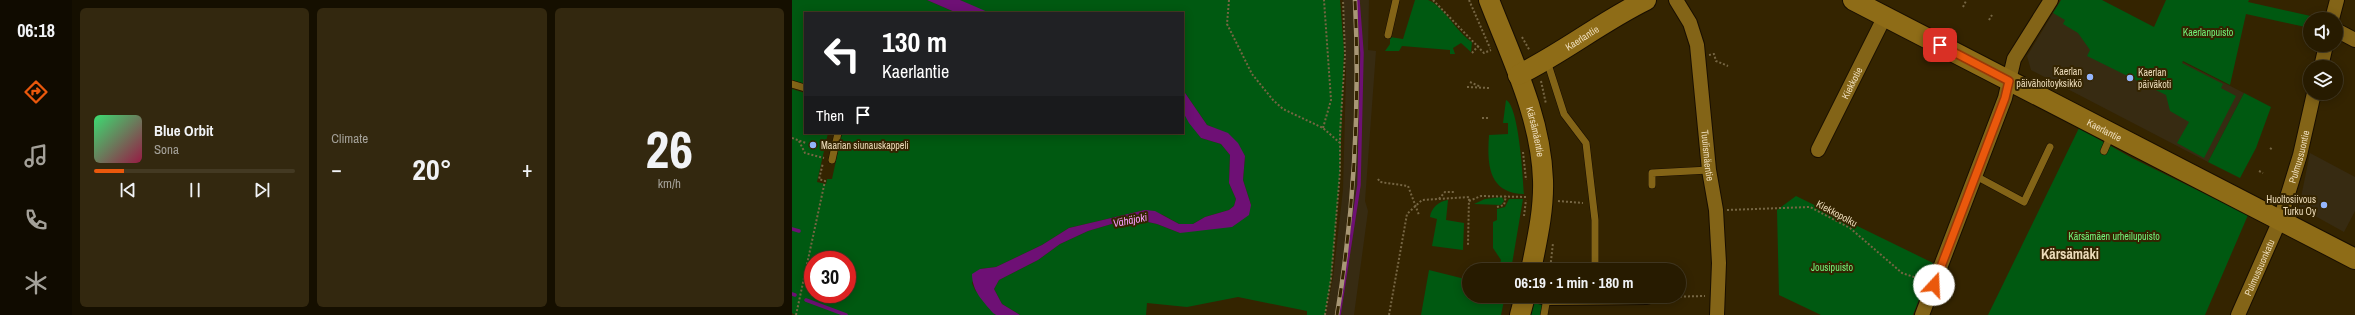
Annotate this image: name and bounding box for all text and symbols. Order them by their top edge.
map controls [2303,12,2343,100]
button: sound [2303,12,2343,52]
text: 06:18 [17,18,55,43]
street label: Kaerlantie [1563,22,1602,54]
text: 130 m [882,23,947,61]
park label: Kaerlanpuisto [2183,26,2234,39]
icon: left [816,28,868,80]
pin [1923,28,1957,62]
icon: arrive [1929,34,1951,56]
text: Kaerlantie [882,59,949,84]
button: layers [2303,60,2343,100]
street label: Kiekkotie [1839,65,1866,101]
place label: Kaerlan päivähoitoyksikkö [2016,65,2082,90]
place label: Kaerlan päiväkoti [2138,66,2171,91]
marker: Kaerlan päivähoitoyksikkö [2085,72,2095,82]
marker: Kaerlan päiväkoti [2125,73,2135,83]
icon: directions [22,78,50,106]
icon: arrive [852,104,874,126]
text: Then [816,105,844,126]
street label: Kärsämäentie [1523,105,1547,158]
text: 26 [646,114,693,184]
street label: Kaerlantie [2085,116,2124,145]
text: Blue Orbit [154,120,213,141]
street label: Tuulismäentie [1698,129,1717,183]
street label: Pulmussuontie [2286,129,2312,185]
text: Climate [331,130,368,147]
place label: Maarian siunauskappeli [821,139,909,152]
marker: Maarian siunauskappeli [808,140,818,150]
text: Sona [154,141,179,158]
icon: music [22,142,50,170]
text: 20° [412,149,452,189]
text: − [331,154,342,184]
text: + [522,154,533,184]
text: km/h [658,175,681,192]
icon: previous [117,179,139,201]
icon: pause [184,179,206,201]
icon: next [251,179,273,201]
place label: Huoltosiivous Turku Oy [2266,193,2317,218]
street label: Kiekkopolku [1814,197,1860,230]
marker: Huoltosiivous Turku Oy [2319,200,2329,210]
icon: phone [22,206,50,234]
water label: Vähäjoki [1112,210,1149,230]
park label: Kärsämäen urheilupuisto [2068,230,2160,243]
street label: Pulmussuonkatu [2241,237,2278,298]
district label: Kärsämäki [2041,245,2099,263]
speed limit sign: 30 [804,251,856,303]
park label: Jousipuisto [1811,261,1853,274]
position arrow [1913,264,1955,306]
icon: climate [22,269,50,297]
text: 06:19 · 1 min · 180 m [1515,272,1633,293]

